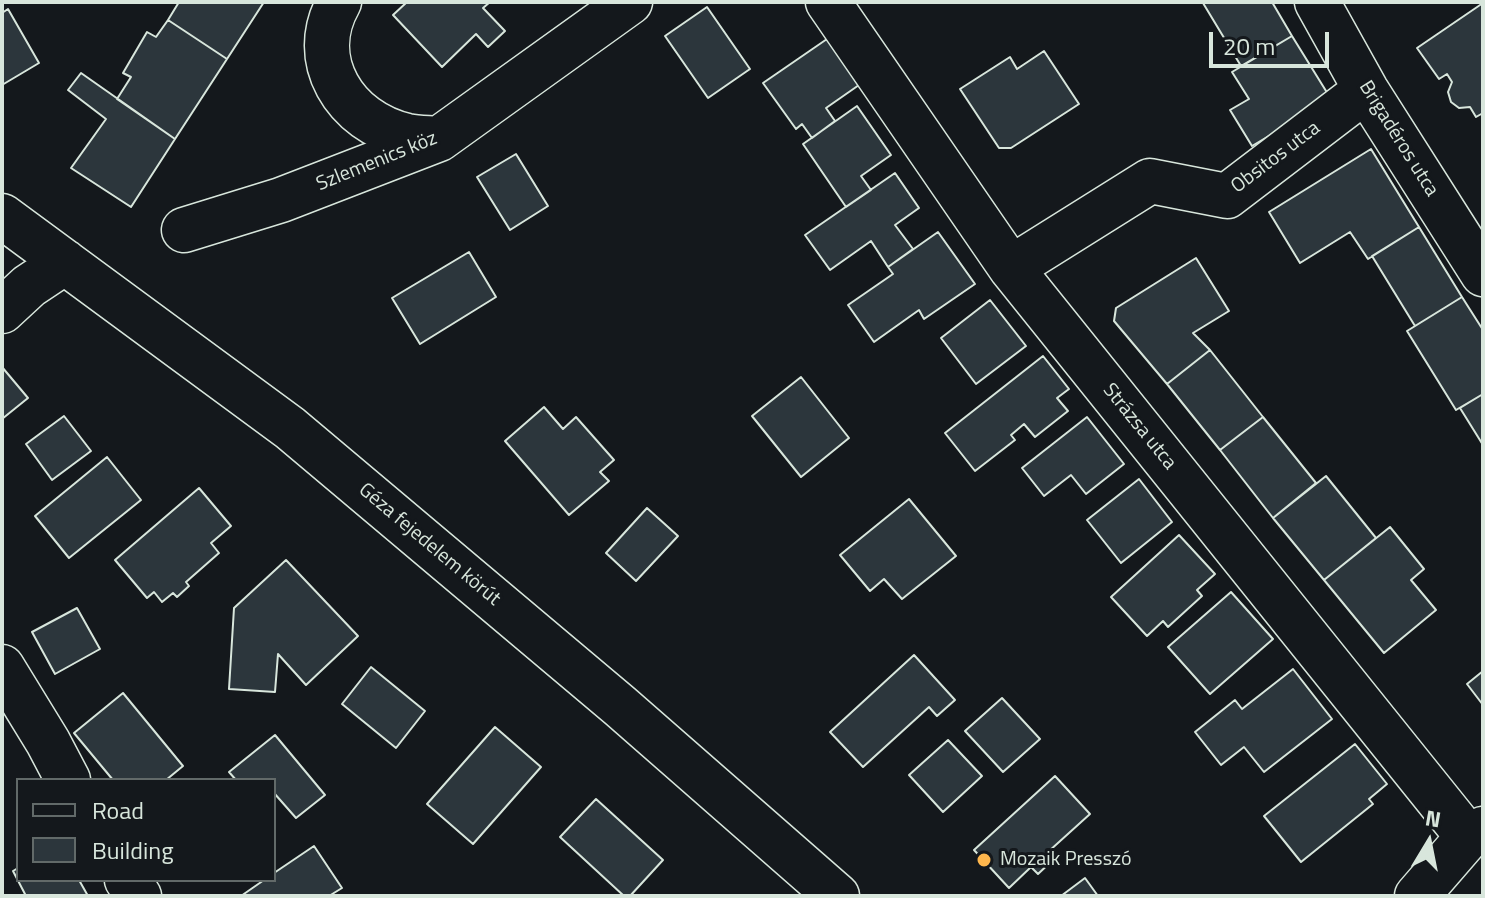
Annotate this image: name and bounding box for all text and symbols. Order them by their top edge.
scale bar [1213,16,1333,66]
text: 20 m [1223,28,1275,64]
street label: Brigadéros utca [1353,77,1443,201]
street label: Obsitos utca [1227,117,1325,199]
street label: Szlemenics köz [313,127,441,197]
street label: Strázsa utca [1097,379,1181,475]
street label: Géza fejedelem körút [353,479,505,611]
legend [16,778,276,882]
text: Road [92,792,144,828]
text: N [1423,800,1444,836]
north arrow [1389,802,1469,882]
text: Building [92,832,174,868]
place label: Mozaik Presszó [1000,848,1132,872]
marker: Mozaik Presszó [975,851,993,869]

